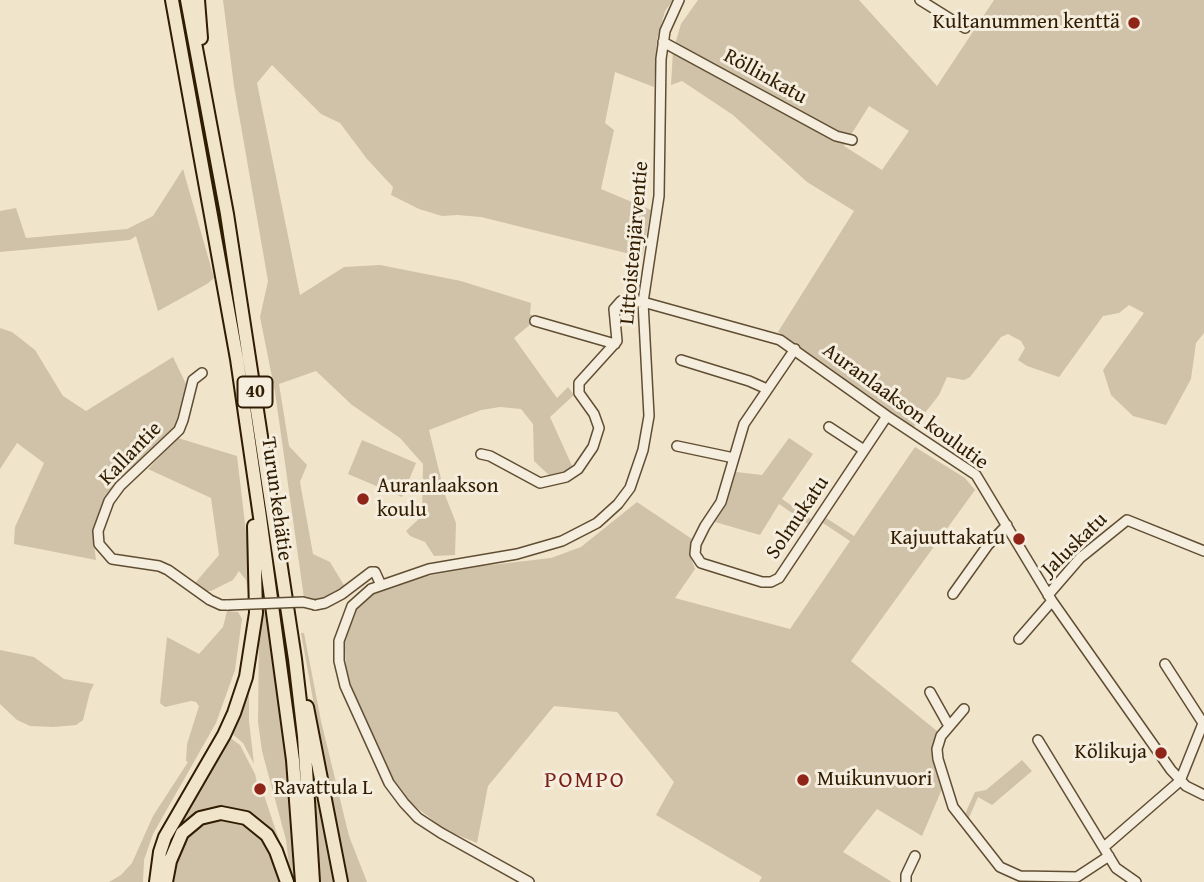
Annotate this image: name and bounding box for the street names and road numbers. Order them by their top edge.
street label: Röllinkatu [719,44,811,110]
street label: Littoistenjärventie [615,160,655,326]
street label: Auranlaakson koulutie [817,338,993,476]
road number: 40 [238,376,272,408]
street label: Kallantie [94,417,168,491]
street label: Turun kehätie [255,436,297,562]
street label: Solmukatu [761,472,835,564]
street label: Jaluskatu [1037,508,1113,582]

